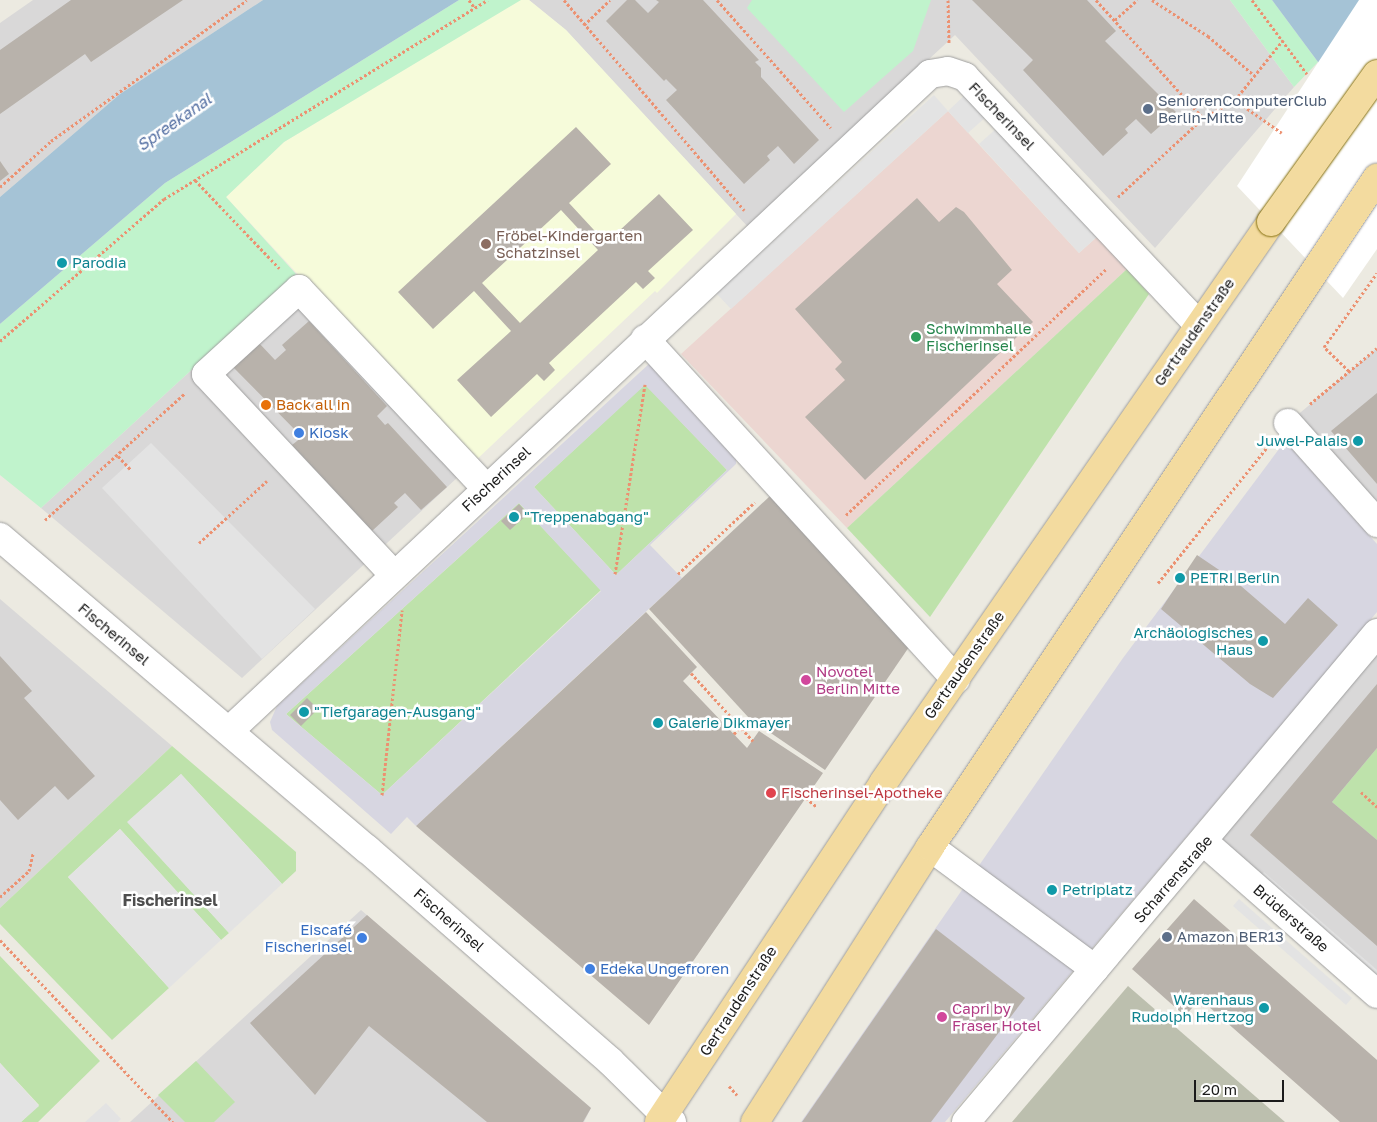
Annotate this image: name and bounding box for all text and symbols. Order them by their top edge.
street label: Fischerinsel [965,78,1039,154]
water label: Spreekanal [133,89,215,155]
place label: SeniorenComputerClub Berlin-Mitte [1158,91,1327,126]
marker: SeniorenComputerClub Berlin-Mitte [1142,103,1154,115]
place label: Fröbel-Kindergarten Schatzinsel [496,226,642,261]
marker: Fröbel-Kindergarten Schatzinsel [480,238,492,250]
place label: Parodia [72,254,127,272]
marker: Parodia [56,257,68,269]
street label: Gertraudenstraße [1150,275,1238,389]
place label: Schwimmhalle Fischerinsel [926,319,1031,354]
marker: Schwimmhalle Fischerinsel [910,331,922,343]
place label: Back all in [276,396,350,414]
marker: Back all in [260,399,272,411]
place label: Kiosk [309,424,349,442]
marker: Kiosk [293,427,305,439]
place label: Juwel-Palais [1257,432,1348,450]
marker: Juwel-Palais [1352,435,1364,447]
street label: Fischerinsel [458,443,534,515]
place label: "Treppenabgang" [524,508,649,526]
marker: "Treppenabgang" [508,511,520,523]
place label: PETRI Berlin [1190,569,1280,587]
marker: PETRI Berlin [1174,572,1186,584]
street label: Fischerinsel [75,599,153,669]
street label: Gertraudenstraße [920,608,1008,722]
place label: Archäologisches Haus [1133,623,1253,658]
marker: Archäologisches Haus [1257,635,1269,647]
place label: Novotel Berlin Mitte [816,662,900,697]
marker: Novotel Berlin Mitte [800,674,812,686]
place label: "Tiefgaragen-Ausgang" [314,703,481,721]
marker: "Tiefgaragen-Ausgang" [298,706,310,718]
place label: Galerie Dikmayer [668,714,790,732]
marker: Galerie Dikmayer [652,717,664,729]
place label: Fischerinsel-Apotheke [781,784,943,802]
marker: Fischerinsel-Apotheke [765,787,777,799]
street label: Scharrenstraße [1130,831,1216,927]
street label: Brüderstraße [1250,880,1332,956]
place label: Petriplatz [1062,881,1133,899]
street label: Fischerinsel [410,884,488,956]
marker: Petriplatz [1046,884,1058,896]
district label: Fischerinsel [122,890,218,910]
place label: Eiscafé Fischerinsel [264,920,352,955]
place label: Amazon BER13 [1177,928,1284,946]
marker: Amazon BER13 [1161,931,1173,943]
marker: Eiscafé Fischerinsel [356,932,368,944]
street label: Gertraudenstraße [696,943,780,1059]
place label: Edeka Ungefroren [600,960,729,978]
marker: Edeka Ungefroren [584,963,596,975]
place label: Warenhaus Rudolph Hertzog [1131,990,1254,1025]
place label: Capri by Fraser Hotel [952,999,1041,1034]
marker: Warenhaus Rudolph Hertzog [1258,1002,1270,1014]
marker: Capri by Fraser Hotel [936,1011,948,1023]
scale bar [1197,1070,1287,1102]
text: 20 m [1202,1080,1237,1098]

